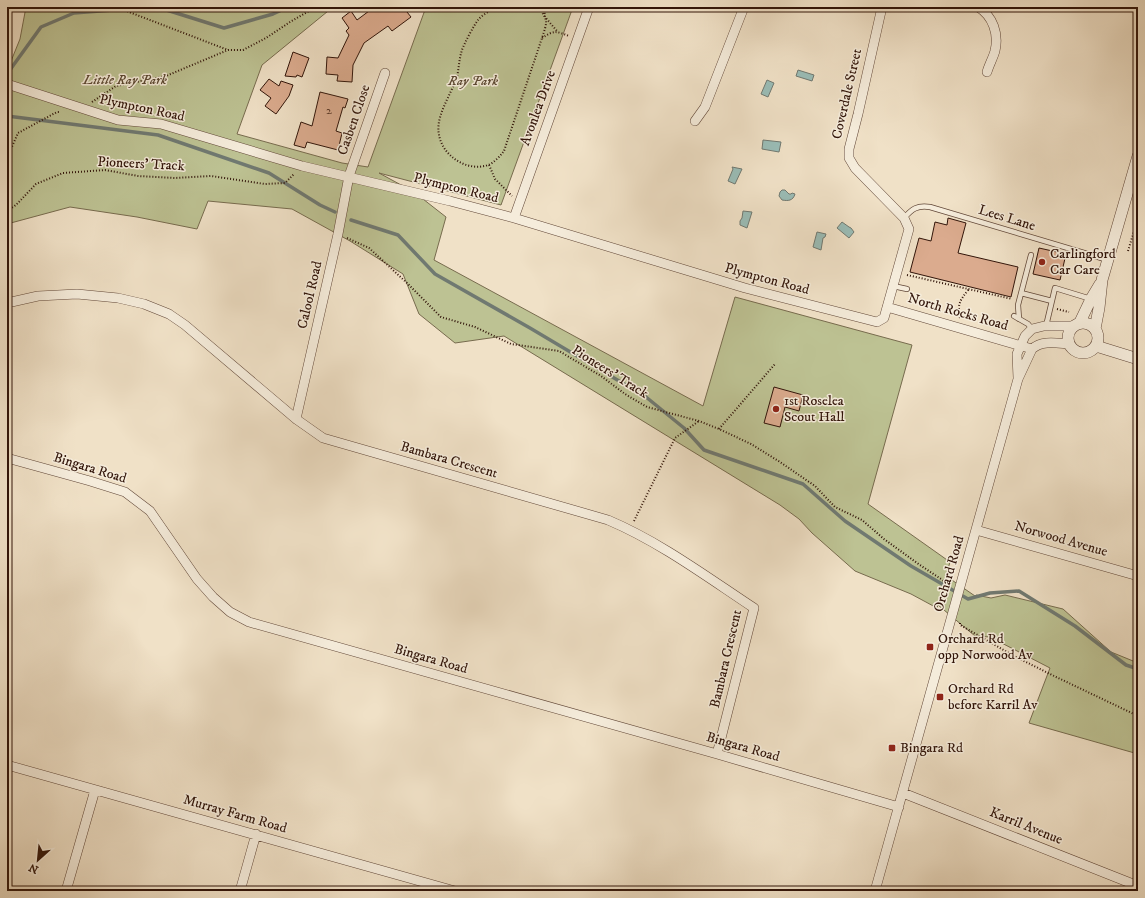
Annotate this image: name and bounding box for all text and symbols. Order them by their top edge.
street label: Coverdale Street [828,47,866,141]
street label: Avonlea Drive [516,68,560,148]
park label: Little Ray Park [82,71,167,89]
park label: Ray Park [447,72,498,90]
street label: Casben Close [334,82,375,158]
street label: Plympton Road [98,90,186,126]
house number: 2 [326,103,332,118]
street label: Pioneers' Track [97,153,185,175]
street label: Plympton Road [412,169,500,207]
street label: Lees Lane [976,201,1038,235]
place label: Carlingford Car Care [1050,245,1116,279]
marker: Carlingford Car Care [1037,257,1047,267]
street label: Calool Road [293,259,327,331]
street label: Plympton Road [723,259,811,299]
street label: North Rocks Road [906,289,1010,335]
street label: Pioneers' Track [568,341,652,403]
place label: 1st Roselea Scout Hall [784,392,845,426]
marker: 1st Roselea Scout Hall [771,404,781,414]
street label: Bambara Crescent [398,438,500,483]
street label: Bingara Road [51,448,129,488]
street label: Norwood Avenue [1012,517,1110,561]
street label: Orchard Road [930,534,968,614]
street label: Bambara Crescent [706,608,746,710]
place label: Orchard Rd opp Norwood Av [938,630,1033,664]
street label: Bingara Road [392,640,470,678]
marker: Orchard Rd opp Norwood Av [925,642,935,652]
place label: Orchard Rd before Karril Av [948,680,1038,714]
marker: Orchard Rd before Karril Av [935,692,945,702]
street label: Bingara Road [704,728,782,766]
place label: Bingara Rd [900,739,963,757]
marker: Bingara Rd [887,743,897,753]
street label: Murray Farm Road [181,791,289,837]
street label: Karril Avenue [987,803,1065,849]
north arrow [18,840,58,880]
text: N [27,860,41,876]

